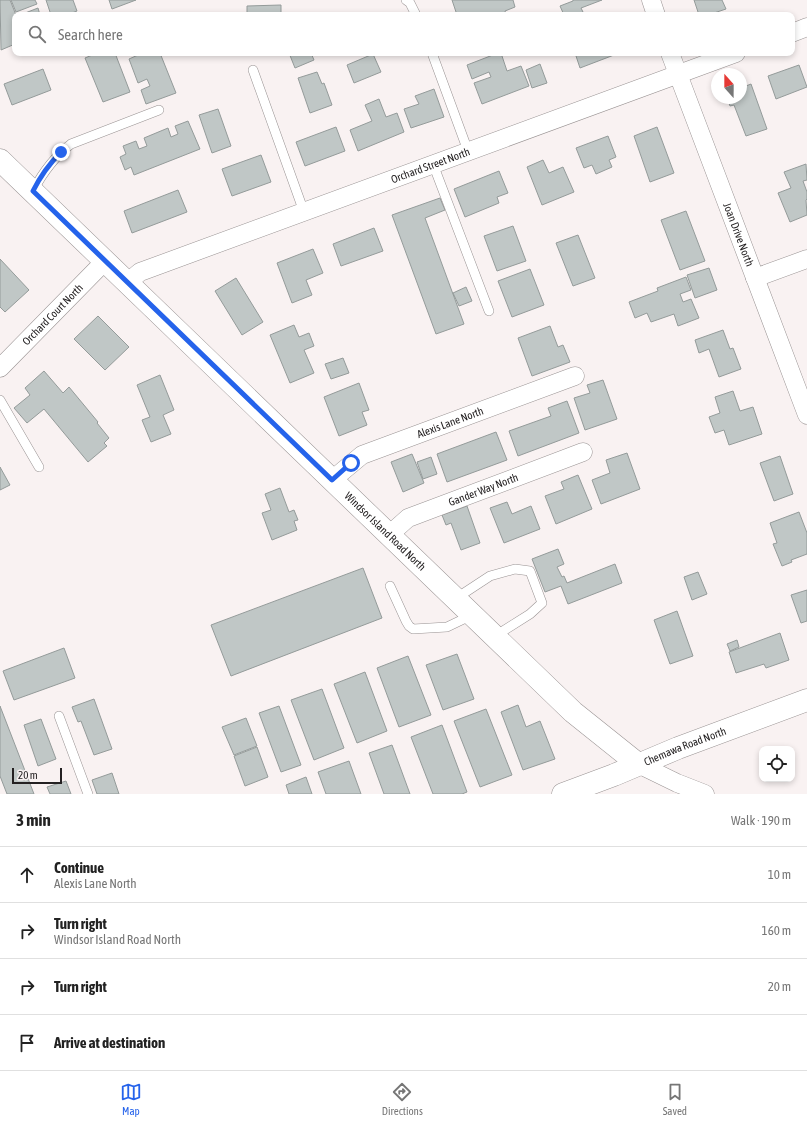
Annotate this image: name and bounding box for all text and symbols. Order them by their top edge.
search box [12,12,795,56]
icon: search [26,23,48,45]
text: Search here [58,26,123,43]
north arrow [711,68,747,104]
route end [52,143,70,161]
street label: Orchard Street North [389,145,472,185]
street label: Joan Drive North [721,201,756,268]
street label: Orchard Court North [20,281,85,348]
street label: Alexis Lane North [415,405,485,440]
route start [342,454,360,472]
street label: Gander Way North [447,471,520,508]
street label: Windsor Island Road North [342,490,428,573]
street label: Chemawa Road North [642,725,728,768]
map controls [759,746,795,782]
button: locate [759,746,795,782]
scale bar [12,766,62,785]
text: 20 m [18,769,38,781]
text: 3 min [16,810,51,830]
text: Walk · 190 m [731,813,791,828]
text: Continue [54,859,104,876]
icon: ahead [16,864,38,886]
text: 10 m [768,867,791,882]
text: Alexis Lane North [54,876,137,891]
text: Turn right [54,915,107,932]
icon: right [16,920,38,942]
text: 160 m [762,923,791,938]
text: Windsor Island Road North [54,932,181,947]
icon: right [16,976,38,998]
text: Turn right [54,978,107,995]
text: 20 m [768,979,791,994]
icon: arrive [16,1032,38,1054]
text: Arrive at destination [54,1034,165,1051]
tab: Map [120,1081,142,1117]
tab: Directions [382,1081,423,1117]
tab: Saved [663,1081,687,1117]

